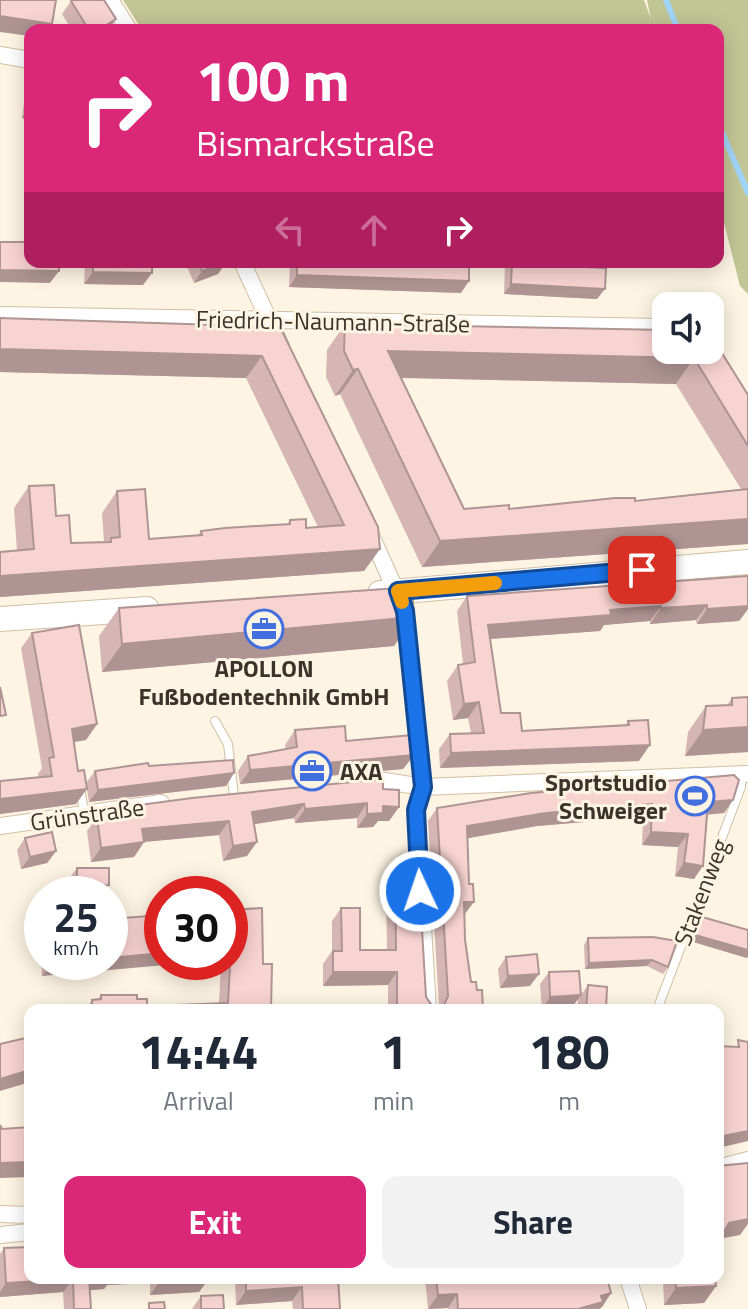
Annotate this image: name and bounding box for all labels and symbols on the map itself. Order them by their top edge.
street label: Friedrich-Naumann-Straße [196,301,470,341]
pin [608,536,676,604]
office icon: APOLLON Fußbodentechnik GmbH [243,608,285,650]
place label: APOLLON Fußbodentechnik GmbH [139,650,389,714]
office icon: AXA [291,750,333,792]
place label: AXA [340,753,383,789]
place label: Sportstudio Schweiger [545,764,667,828]
sports icon: Sportstudio Schweiger [674,775,716,817]
street label: Grünstraße [28,788,146,840]
street label: Stakenweg [664,833,738,951]
position arrow [378,849,462,933]
speed limit sign: 30 [144,876,248,980]

